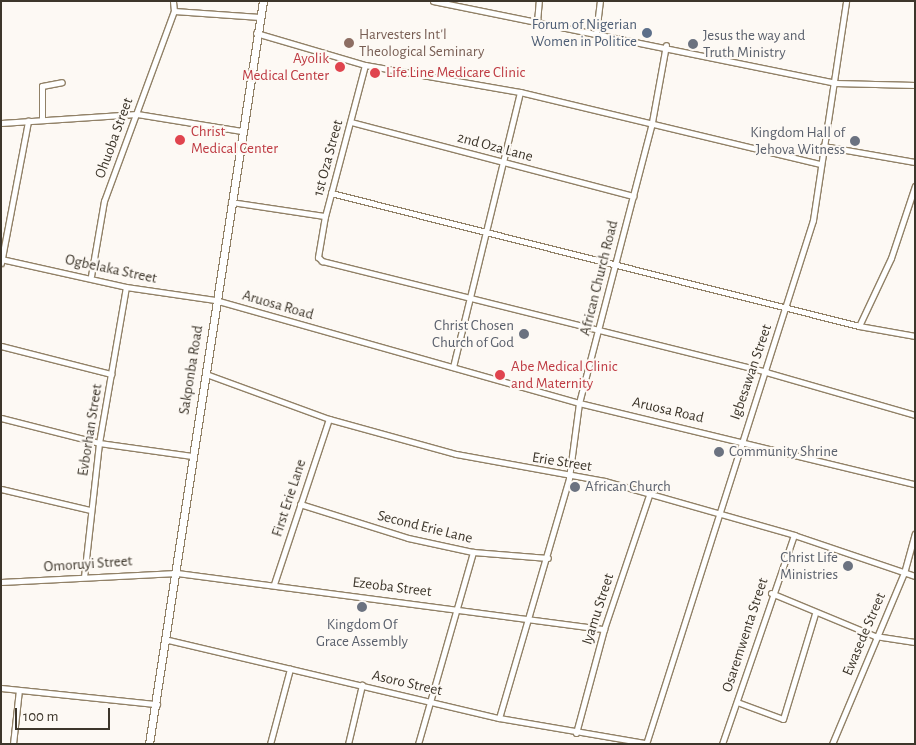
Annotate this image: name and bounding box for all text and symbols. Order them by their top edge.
place label: Forum of Nigerian Women in Politice [531,15,637,50]
place label: Harvesters Int'l Theological Seminary [359,25,484,60]
place label: Jesus the way and Truth Ministry [703,26,805,61]
marker: Forum of Nigerian Women in Politice [641,27,653,39]
marker: Harvesters Int'l Theological Seminary [343,37,355,49]
marker: Jesus the way and Truth Ministry [687,38,699,50]
place label: Ayolik Medical Center [242,49,329,84]
marker: Ayolik Medical Center [333,60,347,74]
place label: Life Line Medicare Clinic [386,64,525,82]
marker: Life Line Medicare Clinic [368,66,382,80]
street label: Ohuoba Street [91,95,137,181]
street label: 1st Oza Street [309,118,347,198]
place label: Christ Medical Center [191,122,278,157]
place label: Kingdom Hall of Jehova Witness [750,123,845,158]
street label: 2nd Oza Lane [455,128,535,166]
marker: Christ Medical Center [173,133,187,147]
marker: Kingdom Hall of Jehova Witness [849,135,861,147]
street label: African Church Road [576,219,622,337]
street label: Ogbelaka Street [63,250,159,288]
street label: Aruosa Road [240,286,316,324]
place label: Christ Chosen Church of God [432,316,514,351]
street label: Igbesawan Street [726,322,776,422]
street label: Sakponba Road [175,324,207,416]
marker: Christ Chosen Church of God [518,328,530,340]
place label: Abe Medical Clinic and Maternity [511,357,618,392]
marker: Abe Medical Clinic and Maternity [493,368,507,382]
street label: Evborhan Street [74,383,106,477]
street label: Aruosa Road [630,393,706,427]
place label: Community Shrine [729,443,838,461]
marker: Community Shrine [713,446,725,458]
street label: Erie Street [531,448,593,476]
street label: First Erie Lane [268,457,310,539]
place label: African Church [585,478,671,496]
marker: African Church [569,481,581,493]
street label: Second Erie Lane [376,506,474,548]
place label: Christ Life Ministries [780,548,838,583]
street label: Omoruyi Street [43,552,133,576]
marker: Christ Life Ministries [842,560,854,572]
street label: Iyamu Street [578,571,618,647]
street label: Ezeoba Street [351,573,433,601]
street label: Osaremwenta Street [718,575,772,695]
street label: Ewasede Street [838,590,890,678]
marker: Kingdom Of Grace Assembly [356,601,368,613]
place label: Kingdom Of Grace Assembly [316,615,408,650]
street label: Asoro Street [370,666,444,700]
scale bar [18,698,112,730]
text: 100 m [23,709,58,724]

